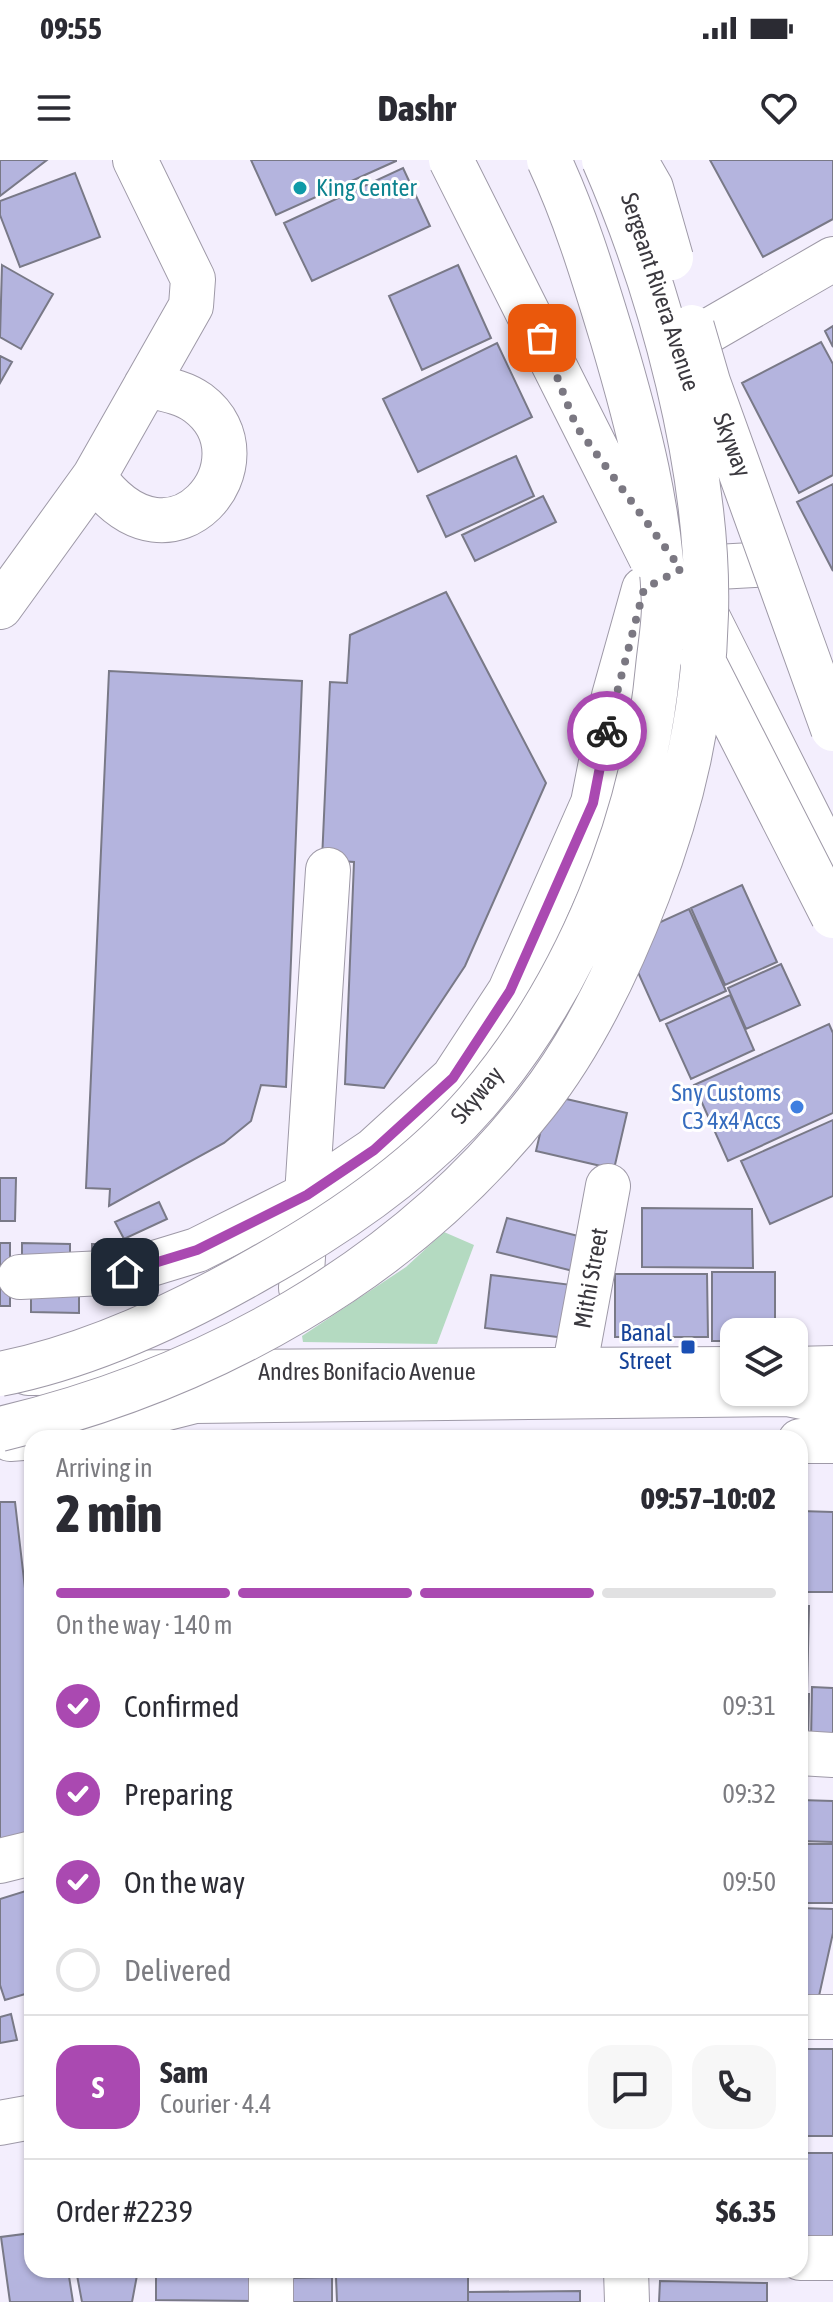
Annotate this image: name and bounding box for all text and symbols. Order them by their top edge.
text: 09:55 [40,11,102,45]
icon: menu [32,86,76,130]
icon: heart [757,86,801,130]
text: Dashr [378,87,455,129]
place label: King Center [316,174,417,201]
marker: King Center [291,179,309,197]
street label: Sergeant Rivera Avenue [616,189,705,394]
pin [508,304,576,372]
icon: bag [520,316,564,360]
street label: Skyway [708,409,757,480]
courier [567,691,647,771]
icon: bike [585,709,629,753]
street label: Skyway [445,1061,508,1129]
place label: Sny Customs C3 4x4 Accs [672,1079,781,1134]
marker: Sny Customs C3 4x4 Accs [788,1098,806,1116]
street label: Mithi Street [568,1225,613,1330]
pin [91,1238,159,1306]
icon: home [103,1250,147,1294]
map controls [720,1318,808,1406]
button: layers [720,1318,808,1406]
place label: Banal Street [619,1319,673,1374]
marker: Banal Street [679,1338,697,1356]
street label: Andres Bonifacio Avenue [258,1358,476,1385]
text: Arriving in [56,1453,153,1483]
text: 09:57–10:02 [641,1481,776,1515]
text: 2 min [56,1483,162,1543]
text: On the way · 140 m [56,1610,233,1640]
icon: check [56,1684,100,1728]
text: Confirmed [124,1689,239,1723]
text: 09:31 [722,1691,776,1721]
icon: check [56,1772,100,1816]
text: Preparing [124,1777,233,1811]
text: 09:32 [722,1779,776,1809]
icon: check [56,1860,100,1904]
text: On the way [124,1865,245,1899]
text: 09:50 [722,1867,776,1897]
text: Delivered [124,1953,232,1987]
button: chat [588,2045,672,2129]
button: phone [692,2045,776,2129]
text: Sam [160,2055,208,2089]
text: S [92,2070,104,2104]
text: Courier · 4.4 [160,2089,271,2119]
text: Order #2239 [56,2194,193,2228]
text: $6.35 [716,2194,776,2228]

